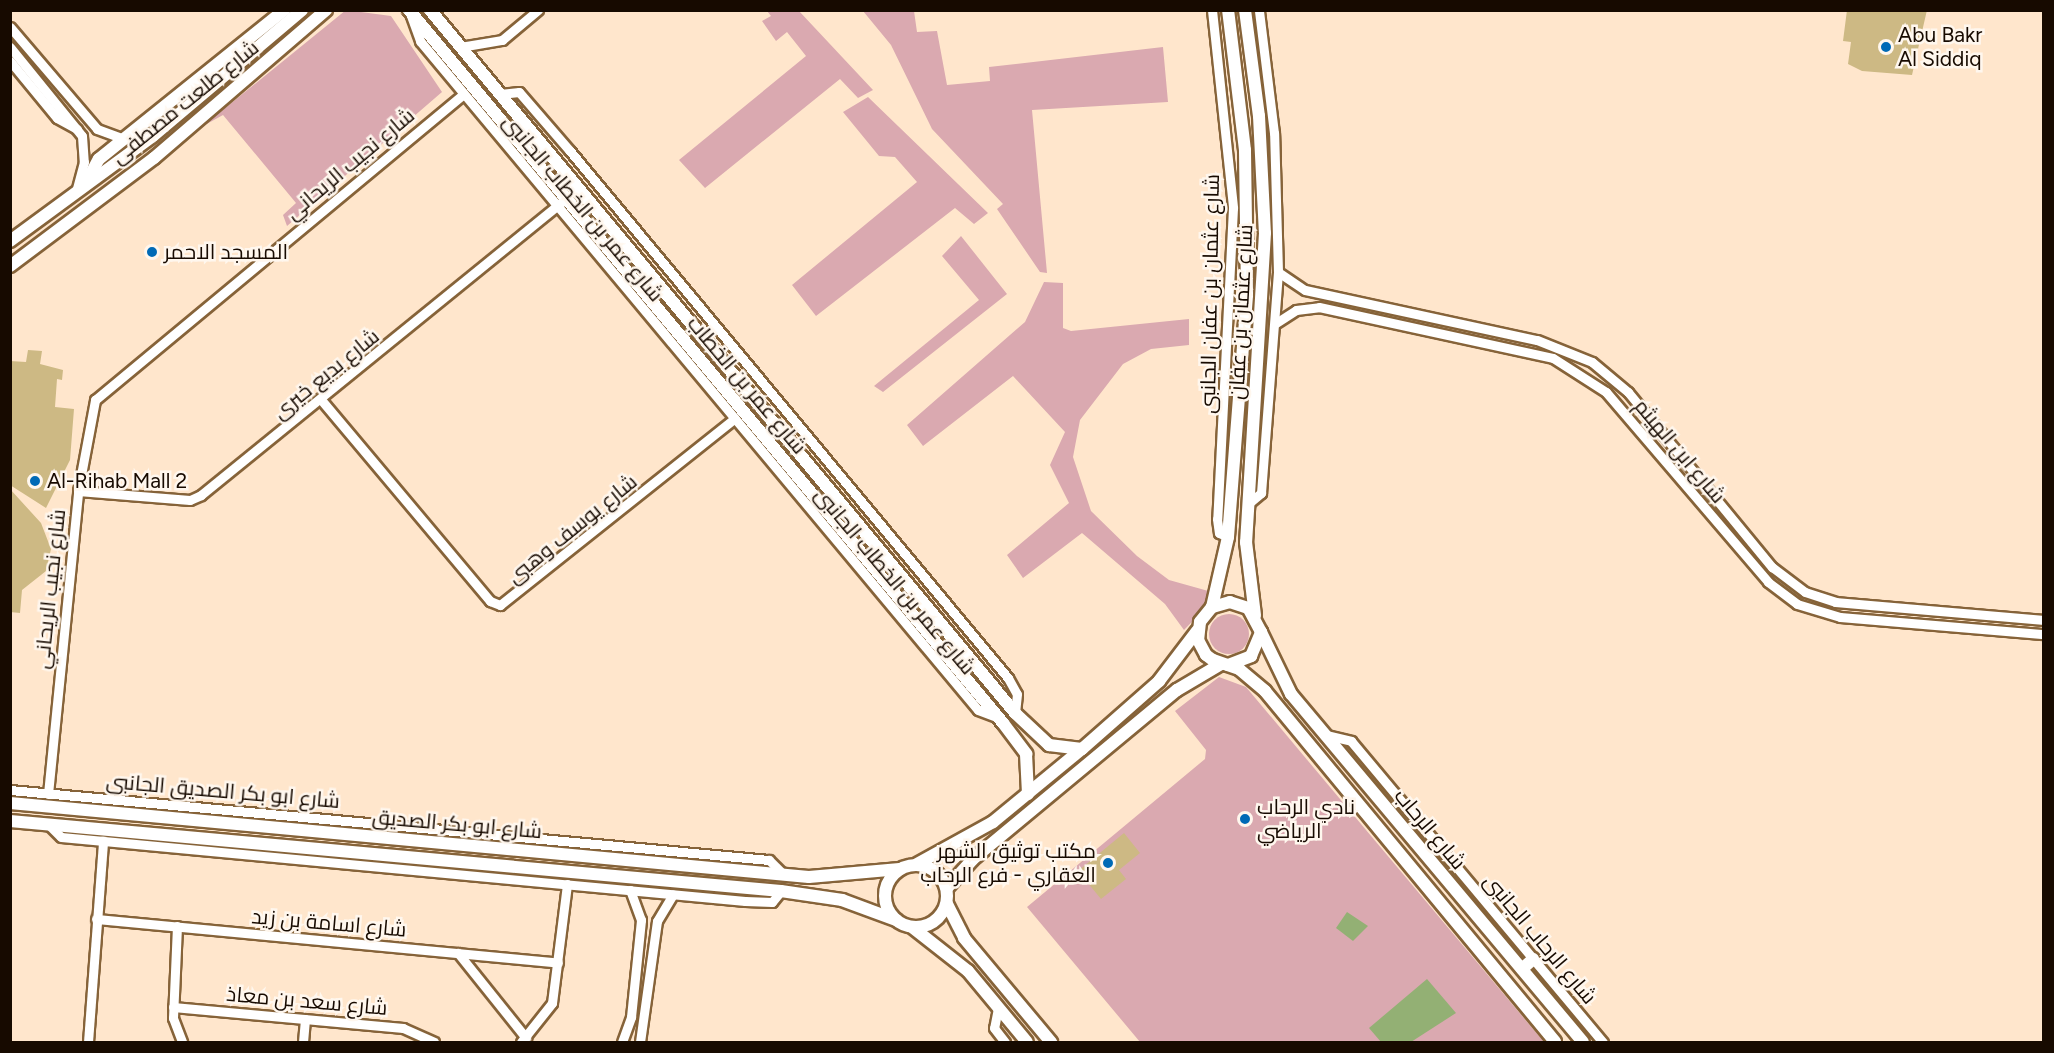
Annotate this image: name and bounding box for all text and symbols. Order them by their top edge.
place label: Abu Bakr Al Siddiq [1898,22,1982,72]
street label: شارع طلعت مصطفى [106,35,264,169]
marker: Abu Bakr Al Siddiq [1879,40,1893,54]
street label: شارع نجيب الريحاني [280,103,420,225]
street label: شارع عمر بن الخطاب الجانبى [497,109,669,307]
street label: شارع عثمان بن عفان الجانبى [1195,174,1225,414]
street label: شارع عثمان بن عفان [1224,224,1258,400]
place label: المسجد الاحمر [164,239,288,265]
marker: المسجد الاحمر [145,245,159,259]
street label: شارع عمر بن الخطاب [682,311,812,459]
street label: شارع بديع خيرى [268,323,384,425]
street label: شارع ابن الهيثم [1629,394,1731,508]
place label: Al-Rihab Mall 2 [47,468,187,494]
street label: شارع يوسف وهبى [502,469,642,589]
marker: Al-Rihab Mall 2 [28,474,42,488]
street label: شارع عمر بن الخطاب الجانبى [809,482,981,680]
street label: شارع نجيب الريحاني [29,508,71,670]
street label: شارع ابو بكر الصديق الجانبى [105,768,341,814]
street label: شارع الرحاب [1389,783,1471,875]
place label: نادي الرحاب الرياضي [1257,794,1355,844]
street label: شارع ابو بكر الصديق [371,804,543,844]
marker: نادي الرحاب الرياضي [1238,812,1252,826]
place label: مكتب توثيق الشهر العقاري - فرع الرحاب [920,838,1096,888]
marker: مكتب توثيق الشهر العقاري - فرع الرحاب [1101,856,1115,870]
street label: شارع الرحاب الجانبى [1478,869,1602,1009]
street label: شارع اسامة بن زيد [250,904,408,942]
street label: شارع سعد بن معاذ [225,981,389,1021]

